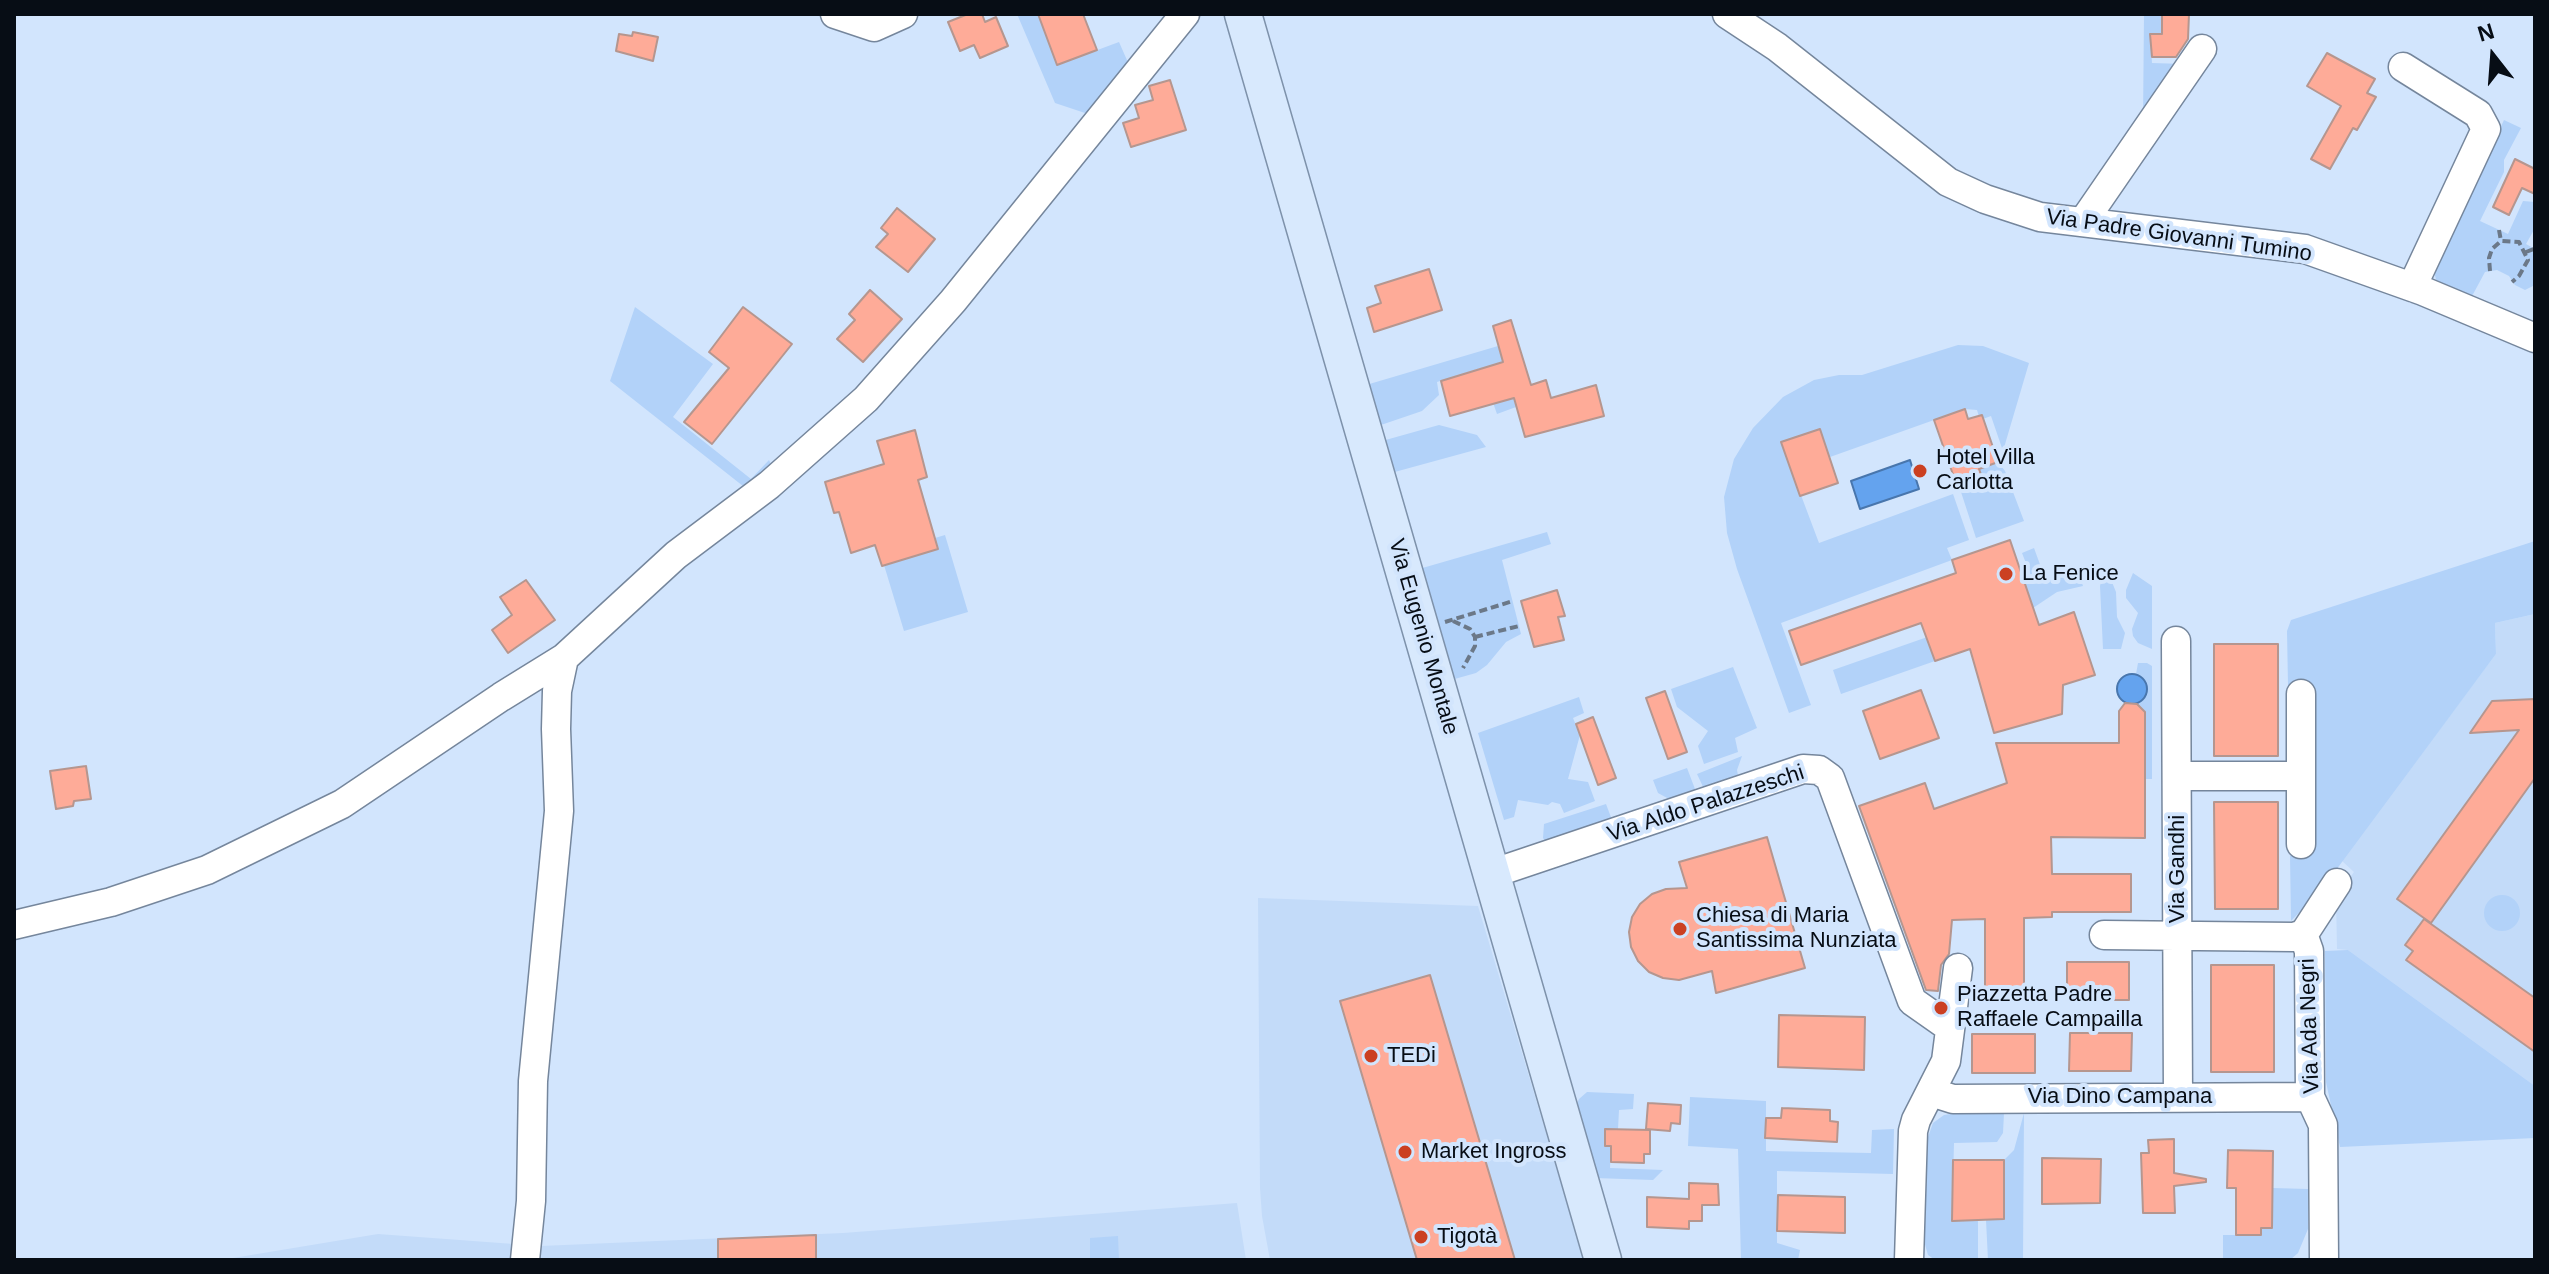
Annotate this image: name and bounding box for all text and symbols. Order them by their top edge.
north arrow [2453,16,2533,96]
text: N [2475,18,2497,47]
street label: Via Padre Giovanni Tumino [2045,204,2313,268]
place label: Hotel Villa Carlotta [1936,445,2035,496]
marker: Hotel Villa Carlotta [1911,462,1929,480]
street label: Via Eugenio Montale [1382,536,1464,738]
place label: La Fenice [2022,561,2119,587]
marker: La Fenice [1997,565,2015,583]
street label: Via Aldo Palazzeschi [1604,760,1808,848]
street label: Via Gandhi [2165,815,2191,923]
place label: Chiesa di Maria Santissima Nunziata [1696,903,1897,954]
marker: Chiesa di Maria Santissima Nunziata [1671,920,1689,938]
street label: Via Ada Negri [2294,958,2326,1094]
place label: Piazzetta Padre Raffaele Campailla [1957,982,2142,1034]
marker: Piazzetta Padre Raffaele Campailla [1932,999,1950,1017]
place label: TEDi [1387,1043,1436,1069]
marker: TEDi [1362,1047,1380,1065]
street label: Via Dino Campana [2028,1084,2212,1110]
place label: Market Ingross [1421,1139,1566,1165]
marker: Market Ingross [1396,1143,1414,1161]
place label: Tigotà [1437,1224,1497,1250]
marker: Tigotà [1412,1228,1430,1246]

